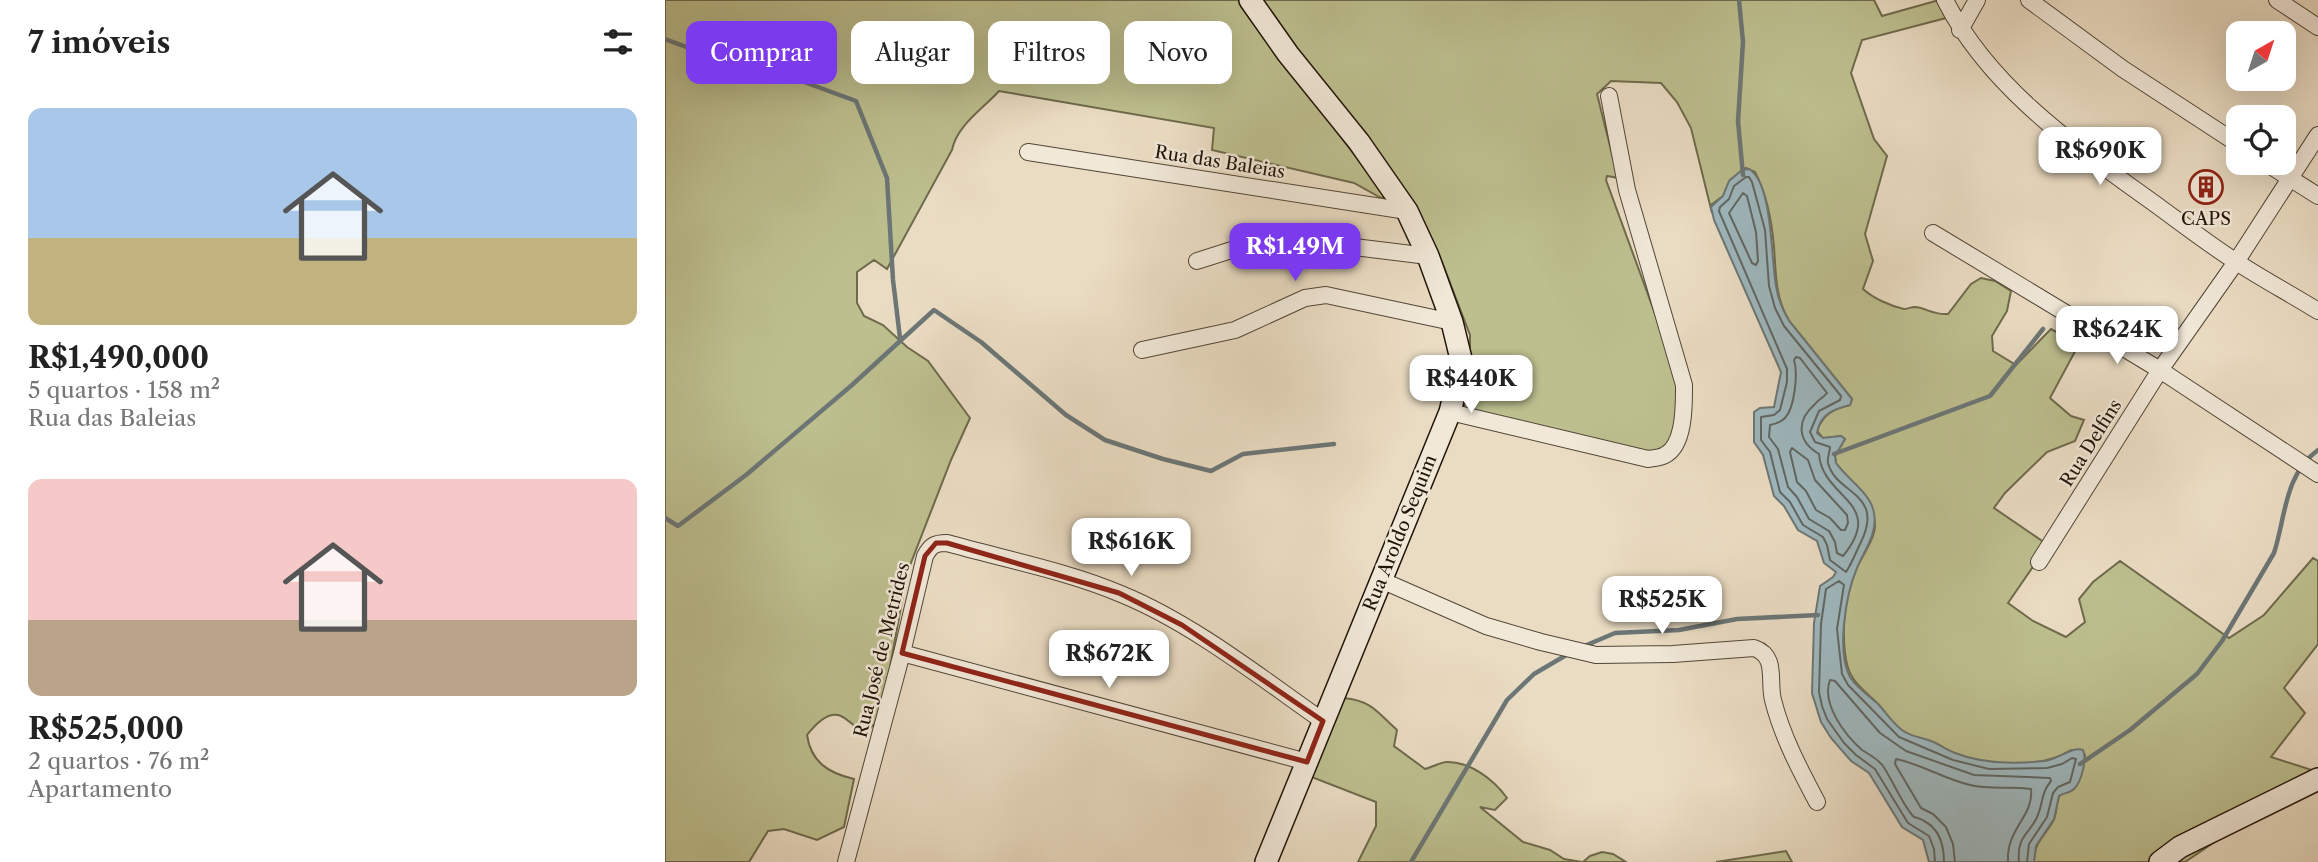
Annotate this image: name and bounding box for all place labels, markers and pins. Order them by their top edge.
pin: R$690K [2043,128,2157,187]
building icon: CAPS [2187,168,2225,206]
place label: CAPS [2181,208,2231,230]
pin: R$1.49M [1230,224,1360,283]
pin: R$624K [2060,306,2174,366]
pin: R$440K [1414,356,1528,415]
pin: R$616K [1074,518,1188,578]
pin: R$525K [1605,576,1719,636]
pin: R$672K [1052,630,1166,690]

